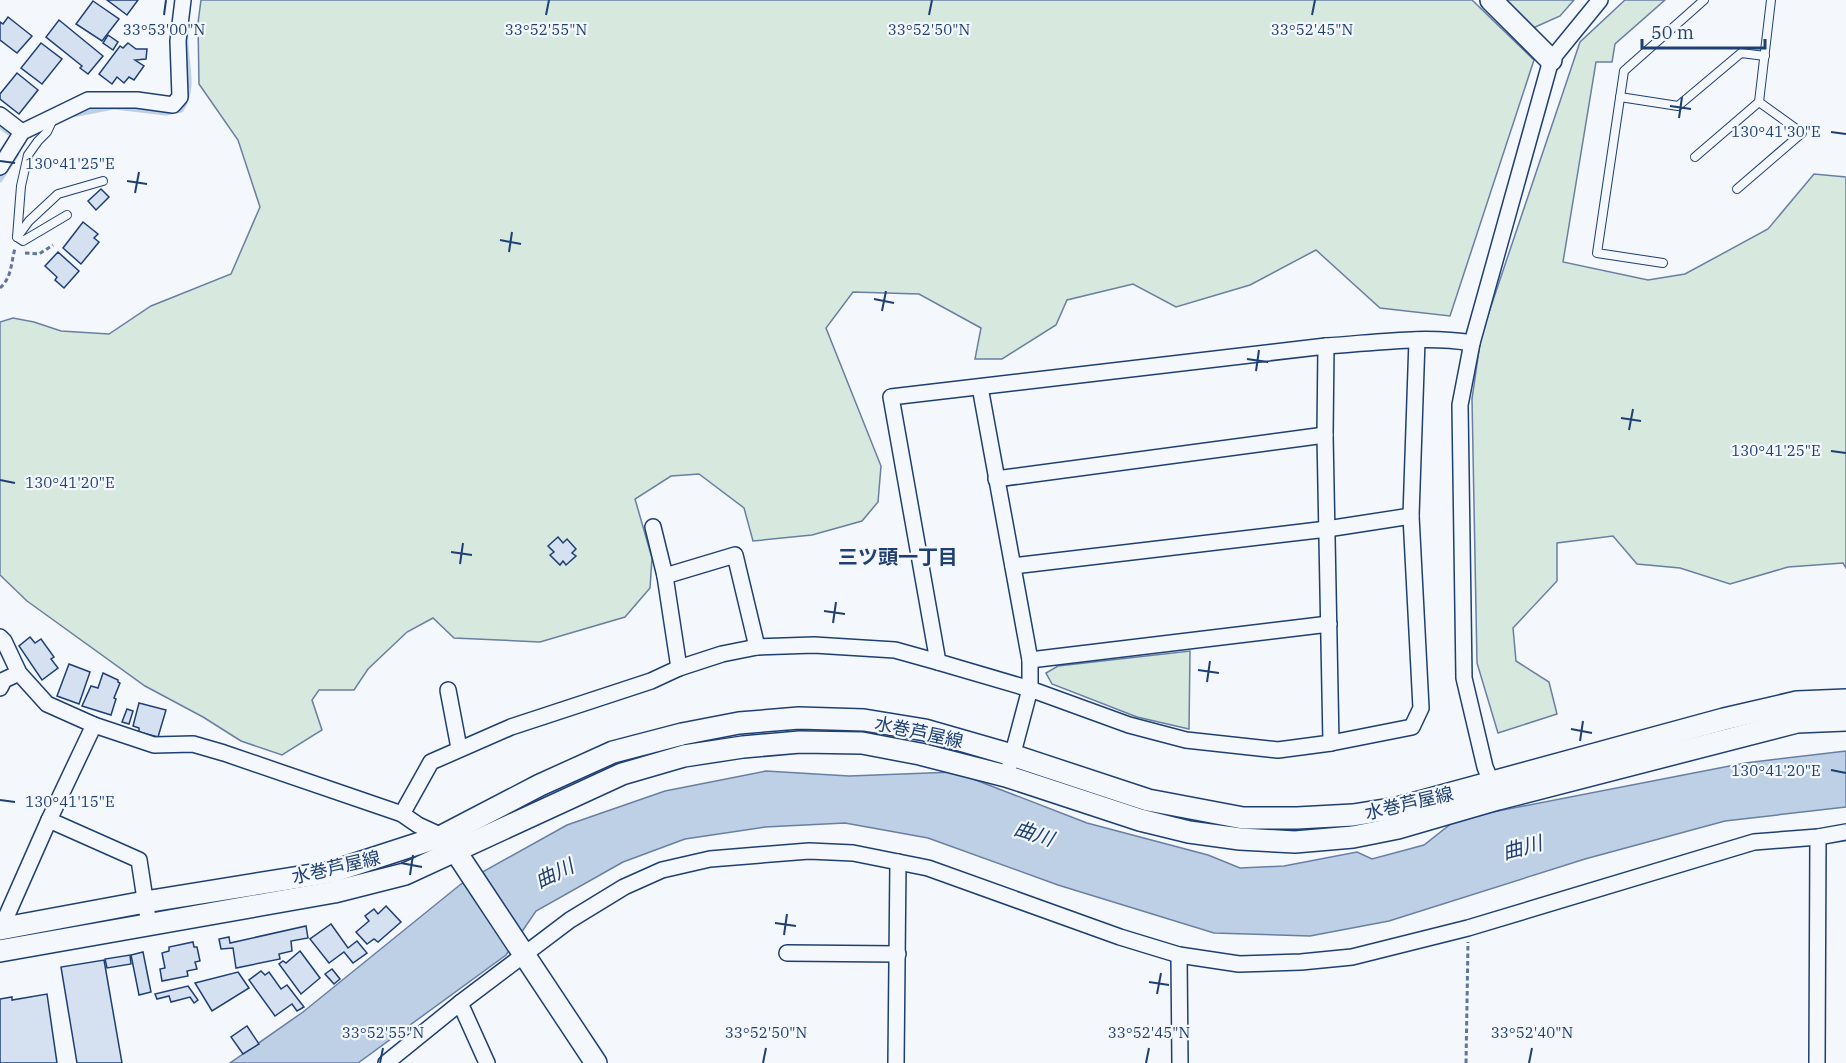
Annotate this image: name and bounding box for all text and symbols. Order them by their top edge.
scale bar [1642,12,1765,50]
text: 33°53'00"N [123,20,205,39]
text: 33°52'55"N [505,20,587,39]
text: 33°52'50"N [888,20,970,39]
text: 33°52'45"N [1271,20,1353,39]
text: 50 m [1651,21,1694,44]
text: 130°41'30"E [1731,122,1821,141]
text: 130°41'25"E [25,154,115,173]
text: 130°41'25"E [1731,441,1821,460]
text: 130°41'20"E [25,473,115,492]
district label: 三ツ頭一丁目 [838,543,958,570]
street label: 水巻芦屋線 [873,711,965,753]
text: 130°41'20"E [1731,761,1821,780]
street label: 水巻芦屋線 [1363,782,1455,824]
text: 130°41'15"E [25,792,115,811]
water label: 曲川 [1011,814,1059,853]
water label: 曲川 [1499,828,1547,865]
street label: 水巻芦屋線 [290,846,382,888]
water label: 曲川 [530,851,580,894]
text: 33°52'55"N [342,1023,424,1042]
text: 33°52'50"N [725,1023,807,1042]
text: 33°52'45"N [1108,1023,1190,1042]
text: 33°52'40"N [1491,1023,1573,1042]

